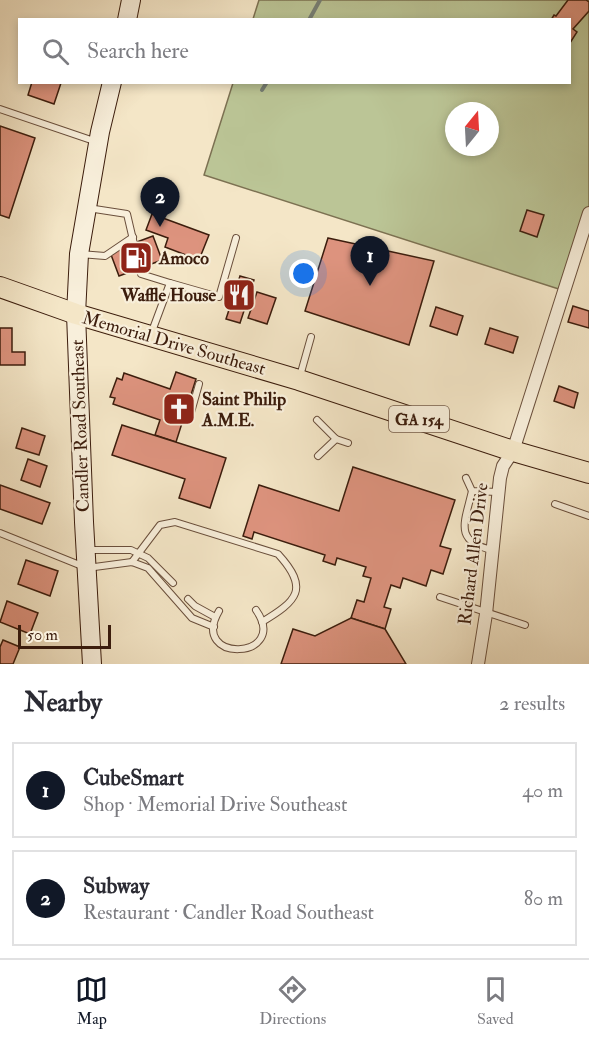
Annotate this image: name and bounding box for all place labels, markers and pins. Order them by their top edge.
pin: 2 [140,178,180,227]
pin: 1 [350,236,389,286]
fuel station icon: Amoco [118,240,154,276]
place label: Amoco [158,247,209,270]
restaurant icon: Waffle House [221,277,257,313]
place label: Waffle House [120,284,216,307]
place label: Saint Philip A.M.E. [201,388,286,432]
church icon: Saint Philip A.M.E. [161,391,197,427]

